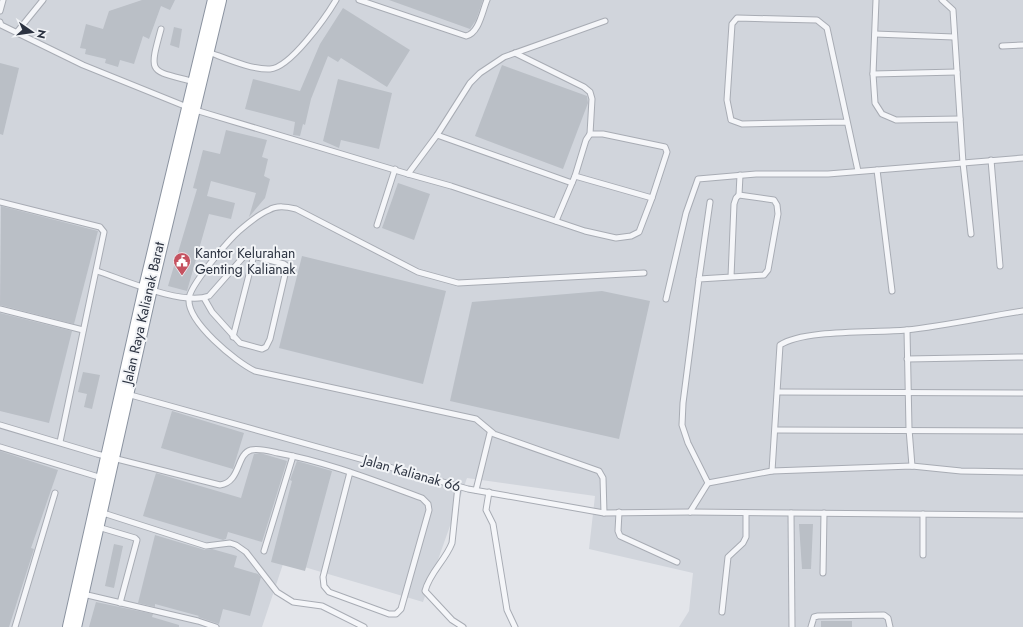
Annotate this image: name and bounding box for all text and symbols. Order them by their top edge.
north arrow [12,12,52,52]
text: N [33,28,51,40]
street label: Jalan Raya Kalianak Barat [116,239,169,388]
place label: Kantor Kelurahan Genting Kalianak [195,243,296,279]
public building icon: Kantor Kelurahan Genting Kalianak [172,251,192,276]
street label: Jalan Kalianak 66 [359,449,463,496]

